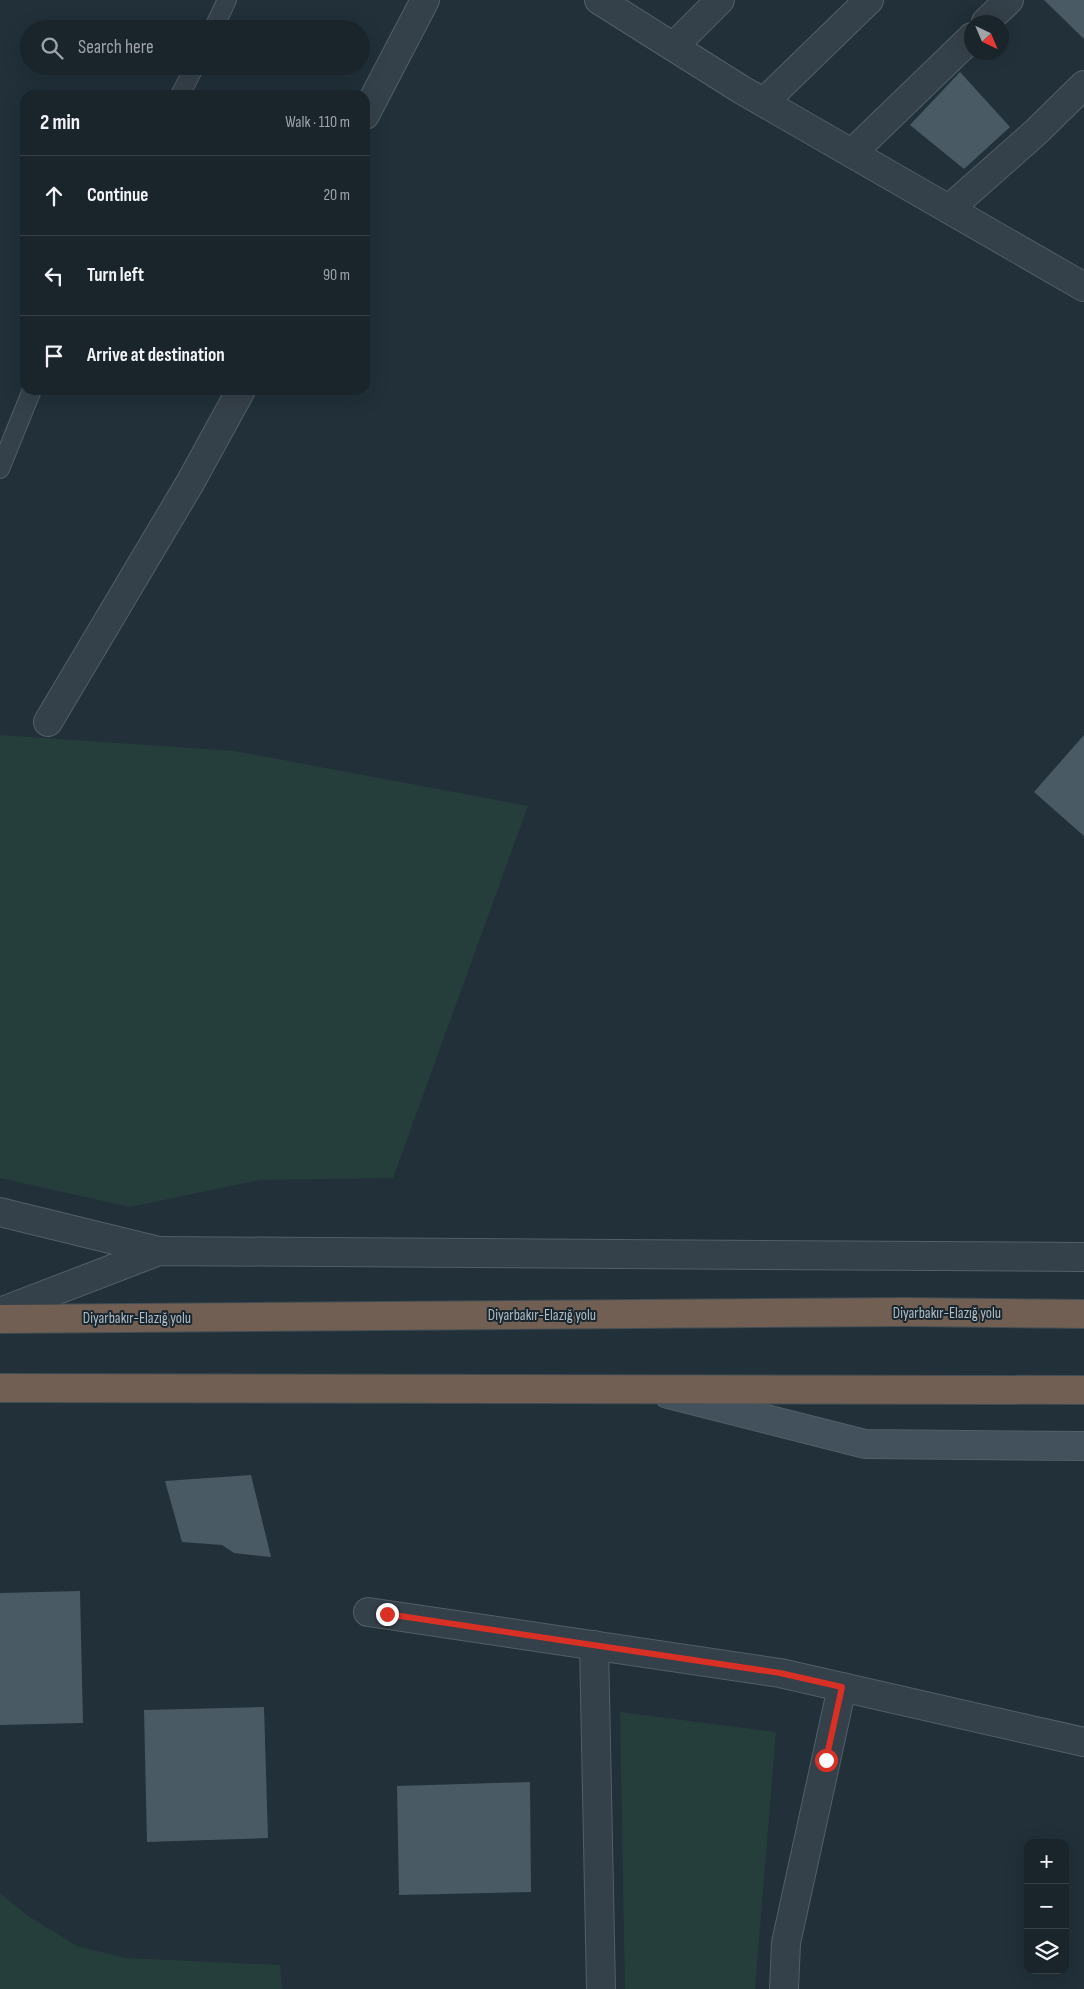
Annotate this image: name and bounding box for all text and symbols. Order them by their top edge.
north arrow [964,15,1009,60]
search box [20,20,370,75]
icon: search [38,34,66,62]
text: Search here [78,36,154,59]
text: 2 min [40,110,80,135]
text: Walk · 110 m [285,113,350,132]
icon: ahead [40,182,68,210]
text: Continue [87,184,148,207]
text: 20 m [323,186,350,205]
icon: left [40,262,68,290]
text: Turn left [87,264,144,287]
text: 90 m [323,266,350,285]
icon: arrive [40,342,68,370]
text: Arrive at destination [87,344,225,367]
street label: Diyarbakır-Elazığ yolu [893,1304,1001,1323]
street label: Diyarbakır-Elazığ yolu [488,1306,596,1325]
street label: Diyarbakır-Elazığ yolu [83,1309,191,1328]
route end [376,1603,399,1626]
route start [815,1749,838,1772]
map controls [1024,1839,1069,1974]
button: + [1024,1839,1069,1884]
button: − [1024,1884,1069,1929]
button: layers [1024,1929,1069,1974]

